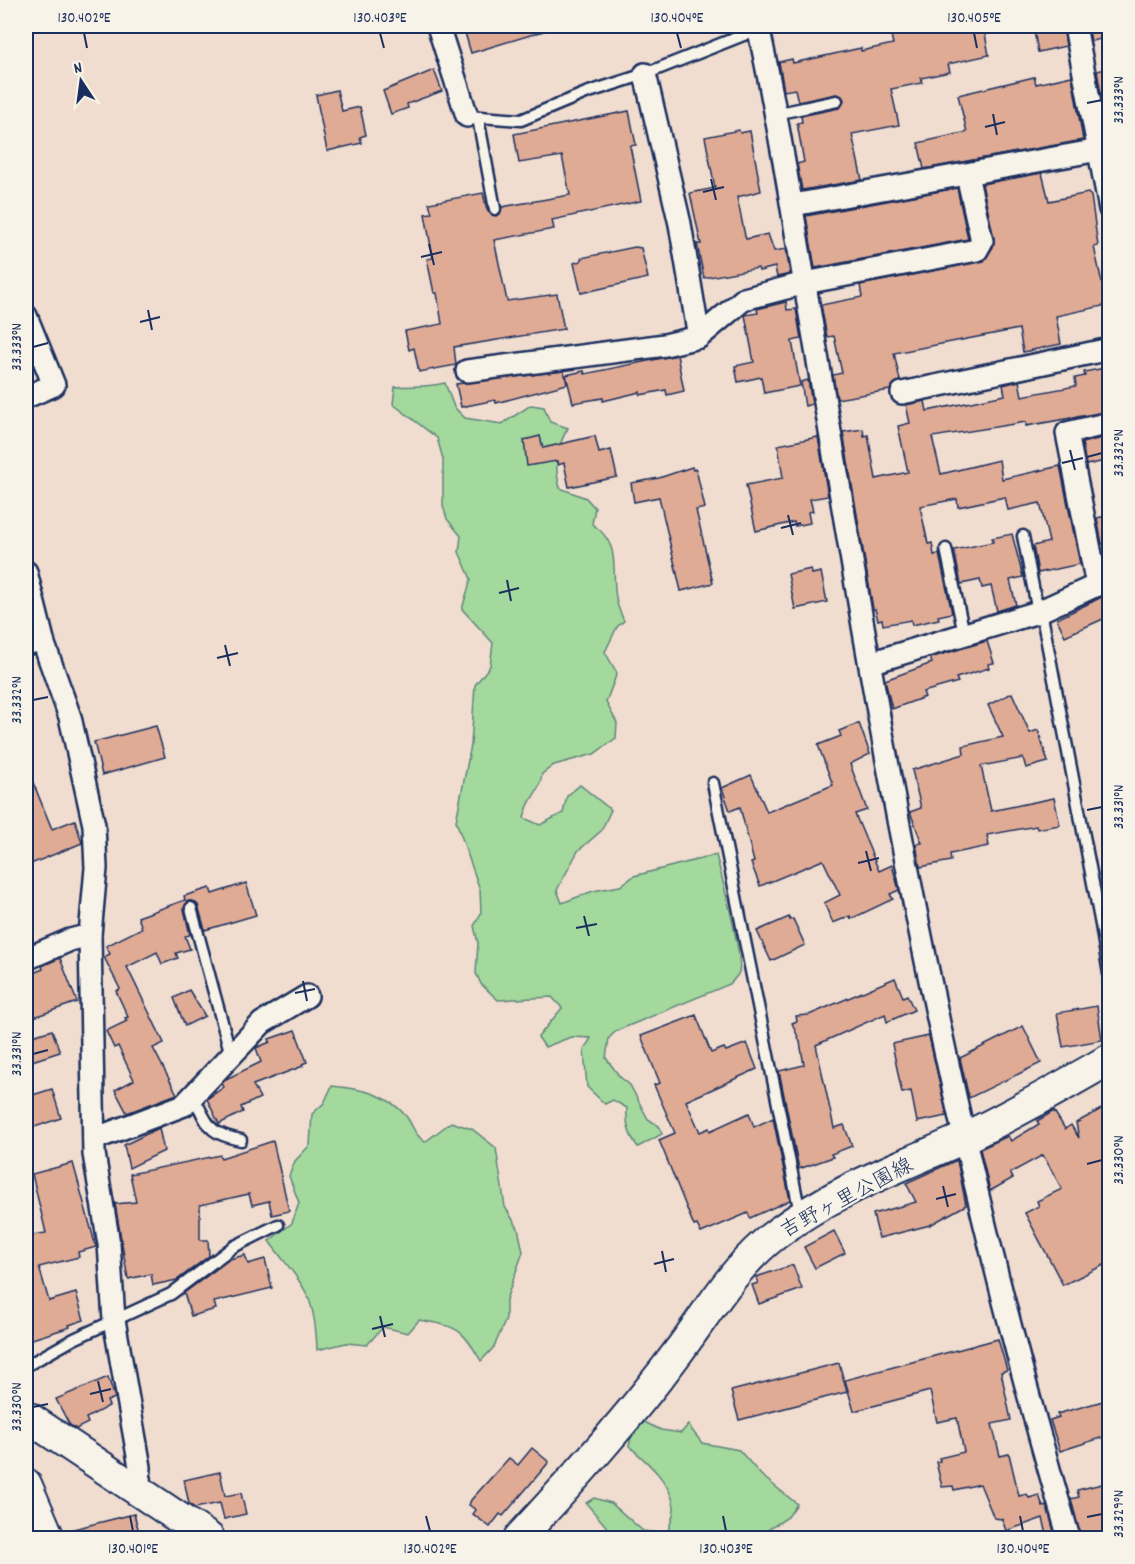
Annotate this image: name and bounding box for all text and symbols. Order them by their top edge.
text: 130.402°E [57,8,111,30]
text: 130.403°E [353,8,407,30]
text: 130.404°E [651,8,704,30]
text: 130.405°E [947,8,1001,30]
north arrow [51,51,111,111]
text: N [72,57,85,81]
text: 33.333°N [1109,76,1131,124]
text: 33.333°N [7,323,29,371]
text: 33.332°N [1109,429,1131,477]
text: 33.332°N [7,676,29,724]
text: 33.331°N [1109,785,1131,829]
text: 33.331°N [7,1032,29,1076]
text: 33.330°N [1109,1135,1131,1185]
street label: 吉野ヶ里公園線 [775,1152,919,1247]
text: 33.330°N [7,1382,29,1432]
text: 33.329°N [1109,1490,1131,1538]
text: 130.401°E [108,1539,158,1561]
text: 130.402°E [403,1539,457,1561]
text: 130.403°E [699,1539,753,1561]
text: 130.404°E [997,1539,1050,1561]

